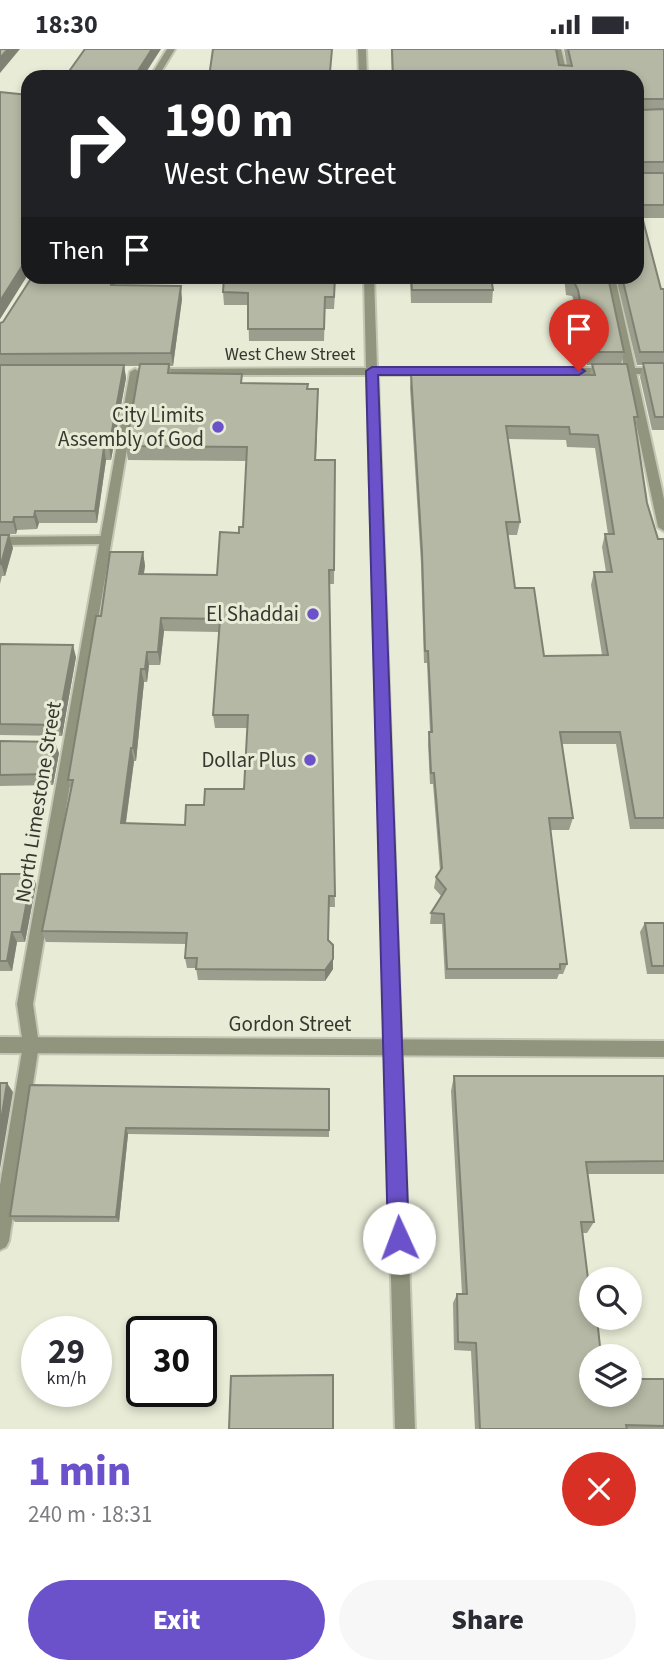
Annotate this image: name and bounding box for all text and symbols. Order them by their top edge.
text: 18:30 [35,6,98,43]
text: 190 m [164,86,293,156]
icon: right [49,98,140,189]
text: West Chew Street [164,151,396,197]
icon: arrive [118,231,156,269]
text: Then [49,232,104,269]
pin [549,299,609,371]
icon: arrive [560,310,598,348]
street label: West Chew Street [225,342,355,367]
place label: City Limits Assembly of God [58,400,204,454]
marker: City Limits Assembly of God [210,419,226,435]
place label: El Shaddai [206,599,299,629]
marker: El Shaddai [305,606,321,622]
street label: North Limestone Street [7,699,69,905]
place label: Dollar Plus [201,745,296,775]
marker: Dollar Plus [302,752,318,768]
street label: Gordon Street [229,1009,351,1039]
position arrow [362,1201,436,1275]
map controls [579,1267,642,1407]
button: search [579,1267,642,1330]
speed limit sign: 30 [126,1316,217,1407]
text: 29 [48,1327,85,1377]
button: layers [579,1344,642,1407]
text: km/h [47,1366,86,1391]
text: 1 min [28,1442,131,1502]
button: close [562,1452,636,1526]
text: 240 m · 18:31 [28,1498,152,1531]
button: Exit [28,1580,325,1660]
button: Share [339,1580,636,1660]

